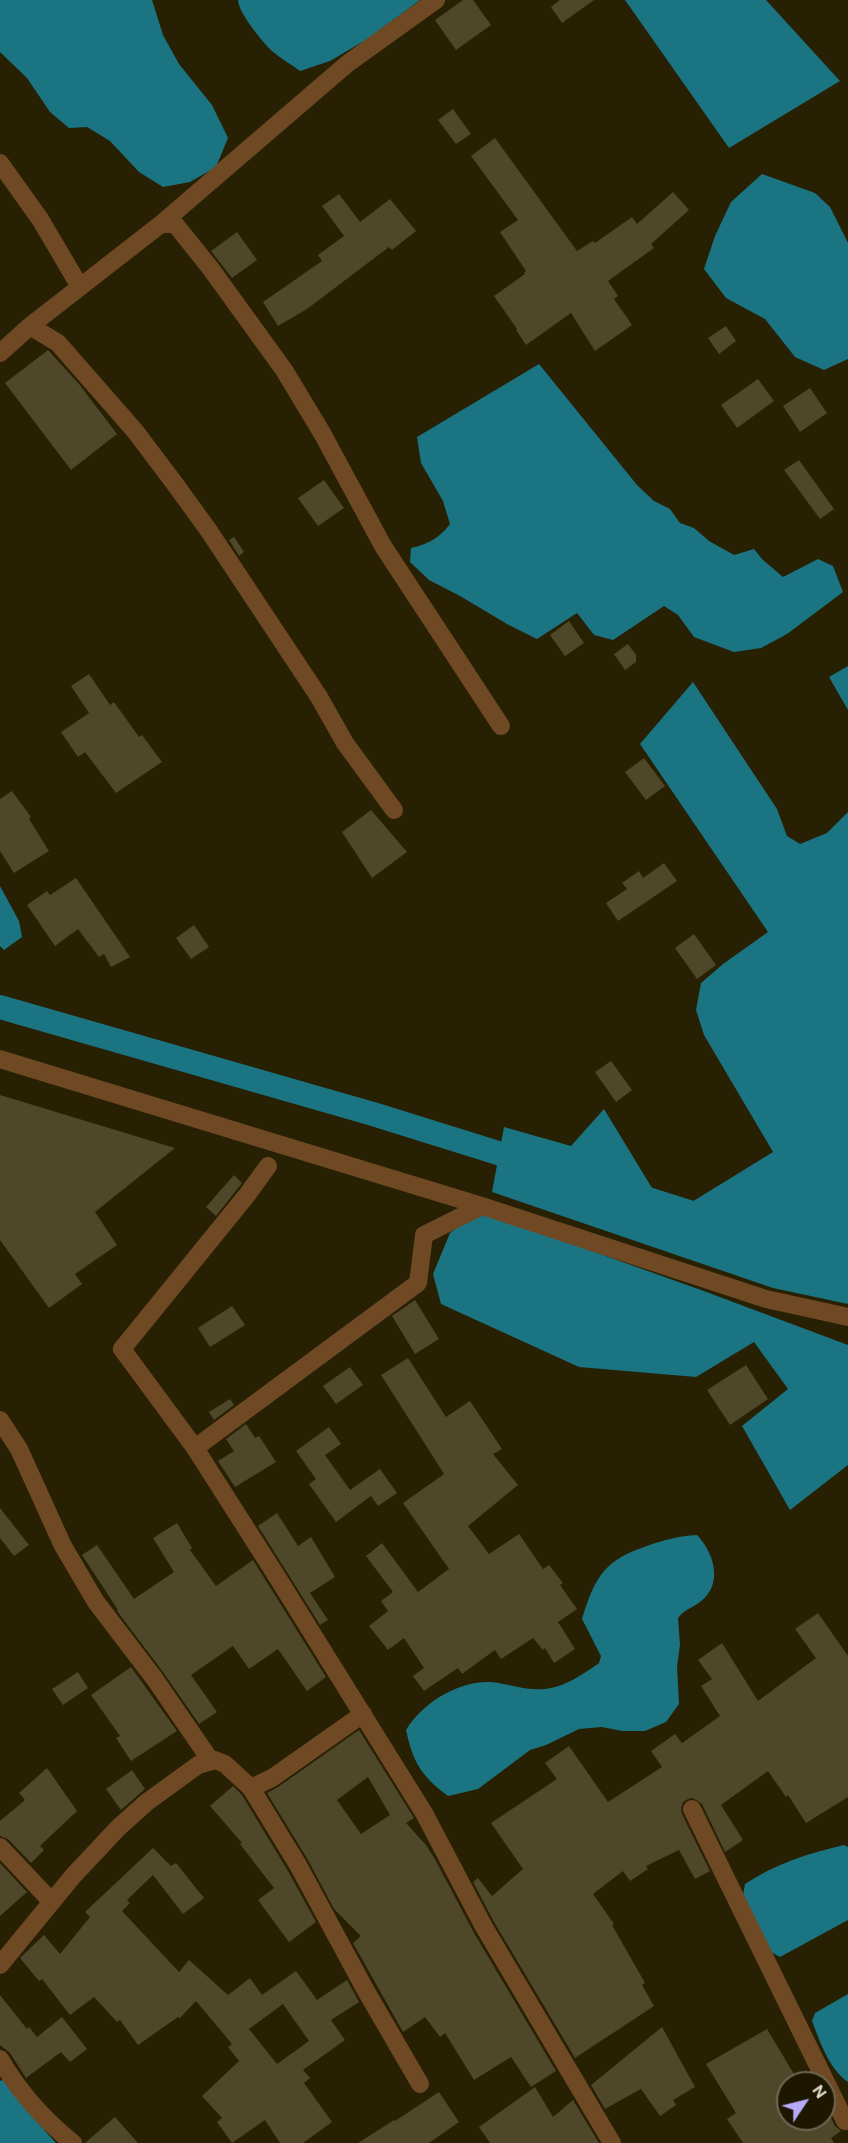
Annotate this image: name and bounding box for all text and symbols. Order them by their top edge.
north arrow [776,2071,836,2131]
text: N [808,2081,831,2102]

